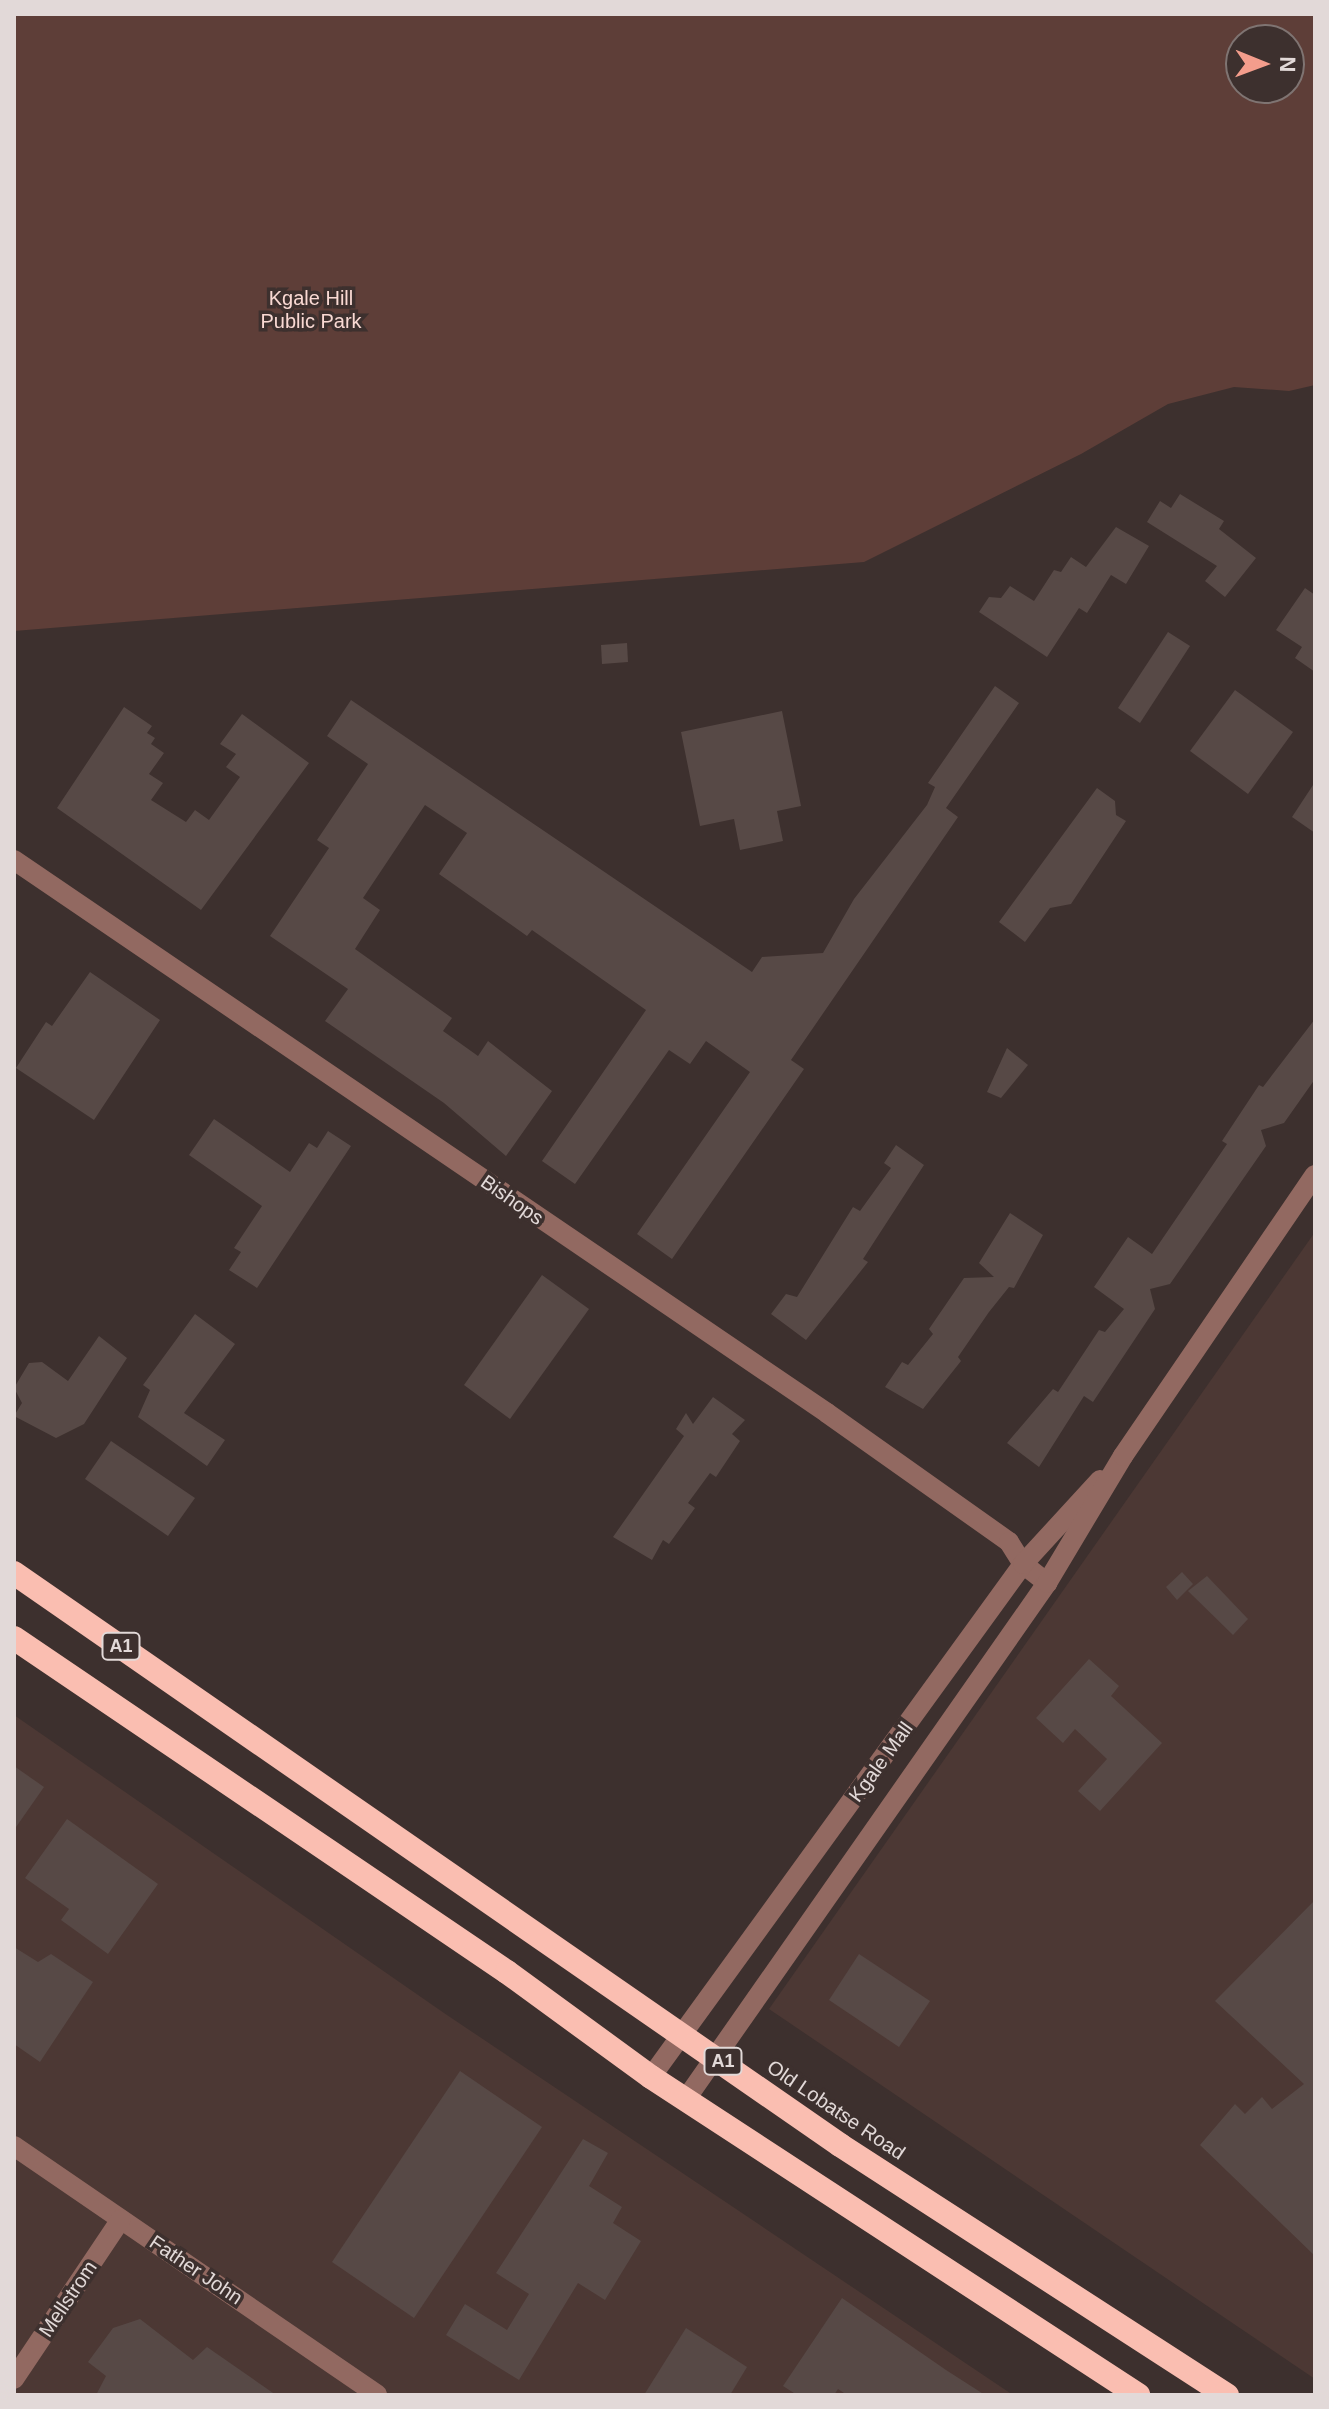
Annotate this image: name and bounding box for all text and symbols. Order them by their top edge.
north arrow [1225,24,1305,104]
text: N [1275,56,1300,73]
park label: Kgale Hill Public Park [260,286,362,333]
street label: Bishops [476,1170,548,1230]
road number: A1 [101,1632,141,1660]
street label: Kgale Mall [844,1717,918,1807]
road number: A1 [703,2047,743,2075]
street label: Old Lobatse Road [762,2055,910,2165]
street label: Father John [145,2230,247,2310]
street label: Mellstrom [34,2256,102,2342]

